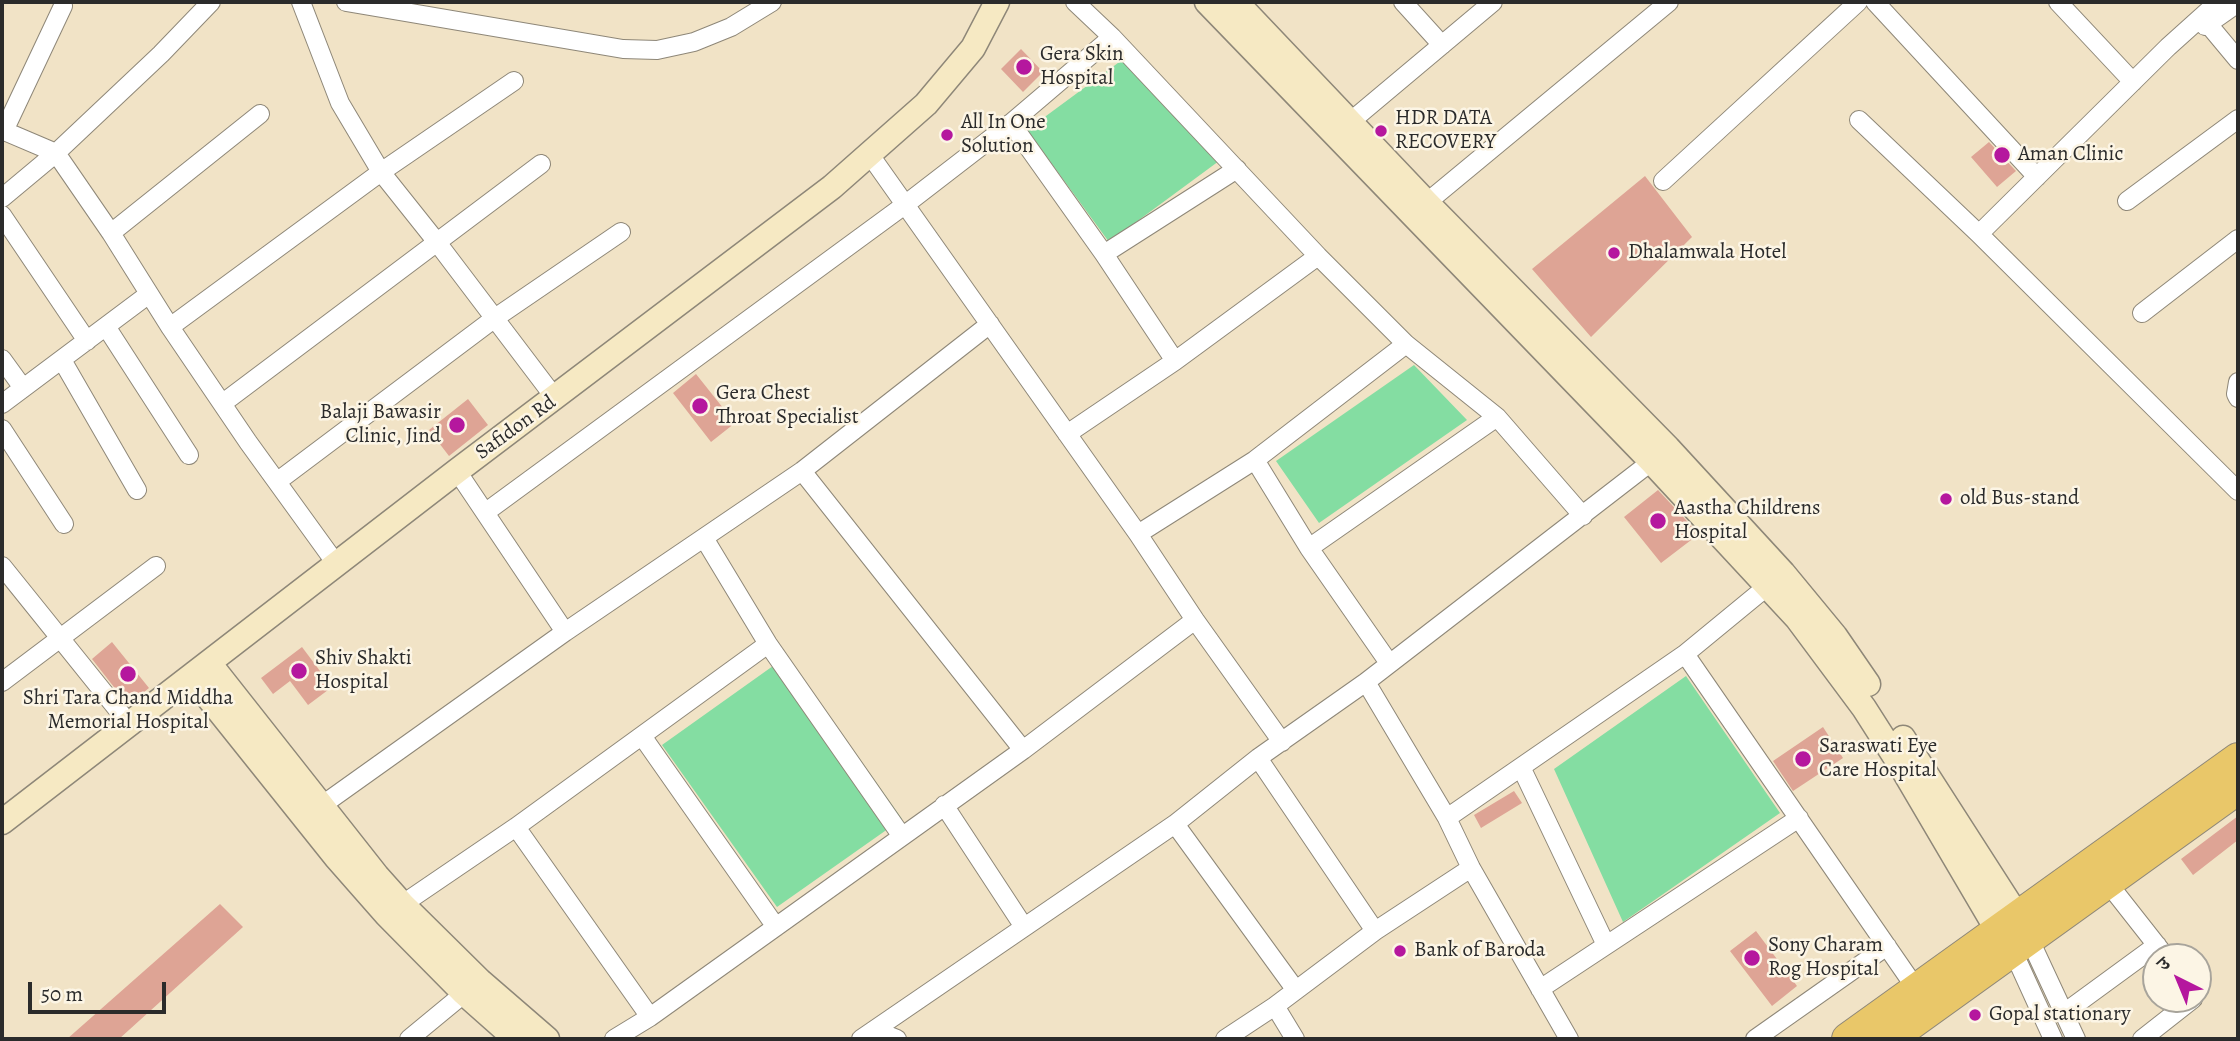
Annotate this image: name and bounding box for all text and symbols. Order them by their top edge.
place label: Gera Skin Hospital [1040,42,1124,92]
marker: Gera Skin Hospital [1014,57,1034,77]
place label: HDR DATA RECOVERY [1395,106,1496,156]
place label: All In One Solution [961,110,1046,160]
marker: HDR DATA RECOVERY [1373,123,1389,139]
marker: All In One Solution [939,127,955,143]
place label: Aman Clinic [2018,142,2123,168]
marker: Aman Clinic [1992,145,2012,165]
place label: Dhalamwala Hotel [1628,240,1786,266]
marker: Dhalamwala Hotel [1606,245,1622,261]
place label: Gera Chest Throat Specialist [716,381,859,431]
street label: Safidon Rd [471,390,561,466]
marker: Gera Chest Throat Specialist [690,396,710,416]
place label: Balaji Bawasir Clinic, Jind [320,400,441,450]
marker: Balaji Bawasir Clinic, Jind [447,415,467,435]
place label: old Bus-stand [1960,486,2079,512]
marker: old Bus-stand [1938,491,1954,507]
place label: Aastha Childrens Hospital [1674,496,1820,546]
marker: Aastha Childrens Hospital [1648,511,1668,531]
place label: Shiv Shakti Hospital [315,646,412,696]
marker: Shiv Shakti Hospital [289,661,309,681]
marker: Shri Tara Chand Middha Memorial Hospital [118,664,138,684]
place label: Shri Tara Chand Middha Memorial Hospital [23,686,233,736]
place label: Saraswati Eye Care Hospital [1819,734,1937,784]
marker: Saraswati Eye Care Hospital [1793,749,1813,769]
place label: Sony Charam Rog Hospital [1768,933,1883,983]
place label: Bank of Baroda [1414,938,1546,964]
marker: Bank of Baroda [1392,943,1408,959]
north arrow [2142,943,2212,1013]
marker: Sony Charam Rog Hospital [1742,948,1762,968]
text: उ [2152,951,2176,977]
scale bar [32,968,170,1012]
text: 50 m [41,980,83,1008]
place label: Gopal stationary [1989,1002,2131,1028]
marker: Gopal stationary [1967,1007,1983,1023]

